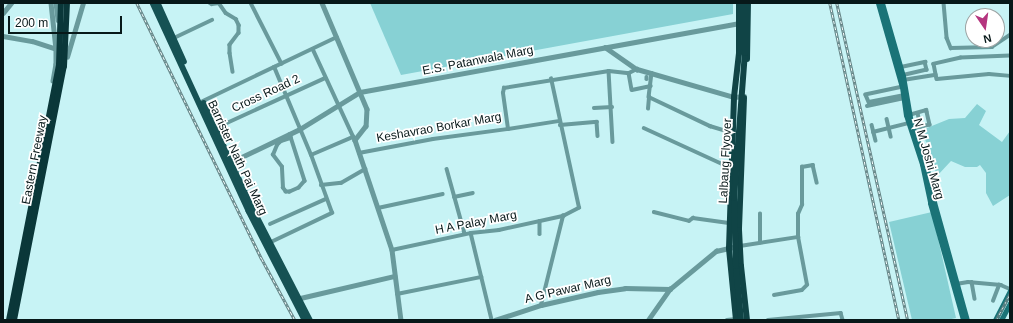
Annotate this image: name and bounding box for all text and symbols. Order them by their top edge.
scale bar [10,8,124,34]
north arrow [965,8,1005,48]
text: 200 m [15,16,48,30]
text: N [982,32,993,45]
street label: E.S. Patanwala Marg [421,43,535,79]
street label: Cross Road 2 [230,72,302,116]
street label: Barrister Nath Pai Marg [204,98,270,218]
street label: Keshavrao Borkar Marg [375,110,503,146]
street label: Eastern Freeway [19,114,51,206]
street label: N M Joshi Marg [909,117,947,201]
street label: Lalbaug Flyover [717,118,735,204]
street label: H A Palay Marg [433,208,519,238]
street label: A G Pawar Marg [523,273,613,307]

